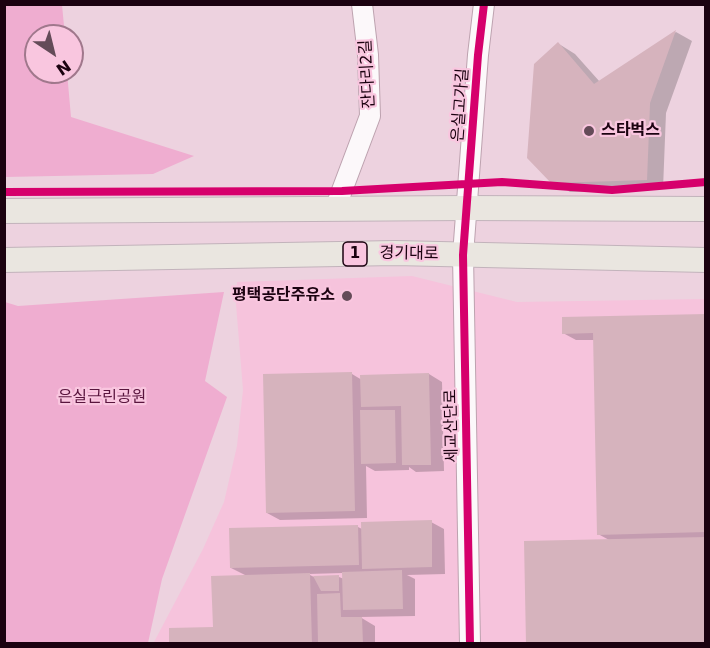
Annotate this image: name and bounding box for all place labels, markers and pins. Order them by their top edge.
place label: 스타벅스 [601,121,660,141]
marker: 스타벅스 [582,124,596,138]
place label: 평택공단주유소 [232,286,335,306]
marker: 평택공단주유소 [340,289,354,303]

